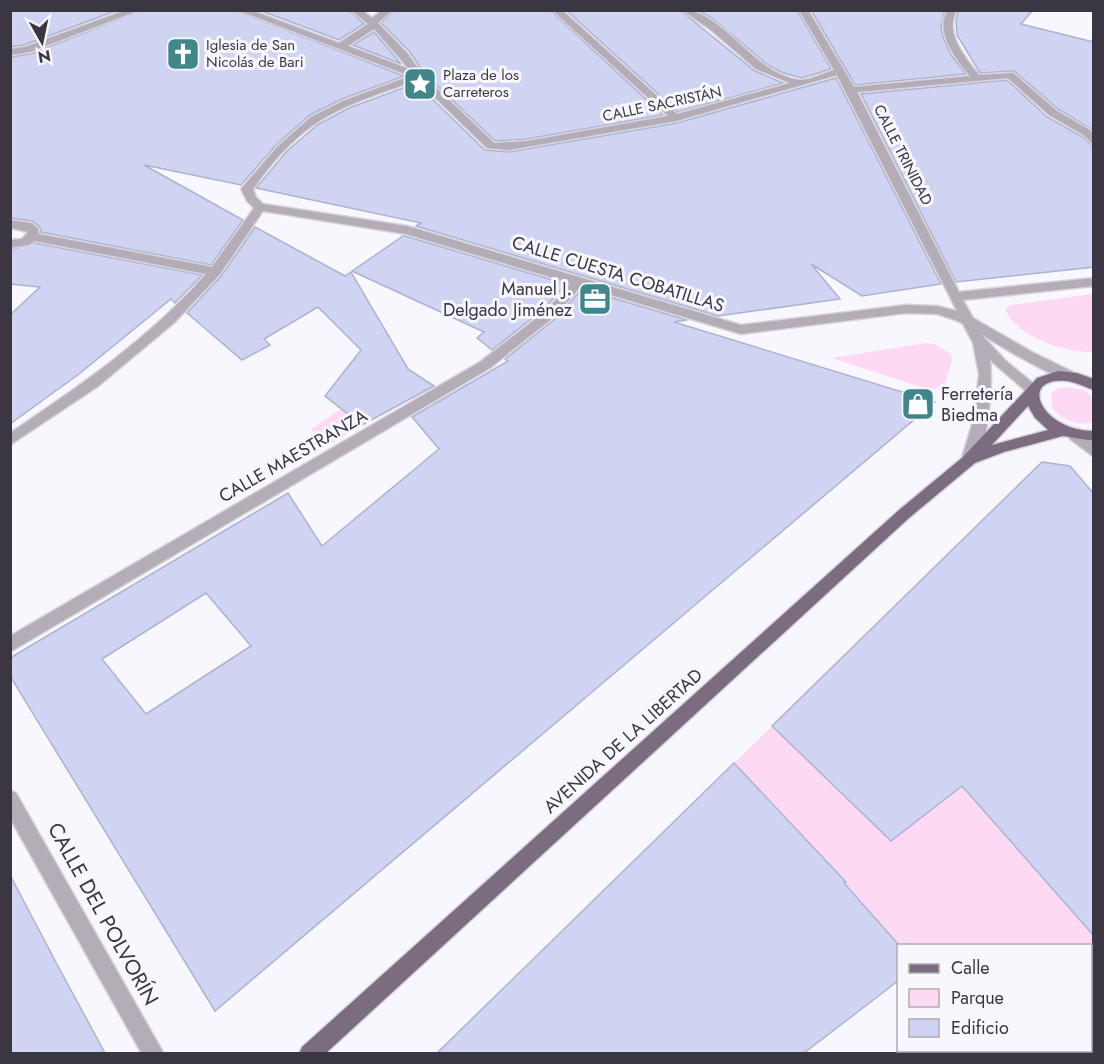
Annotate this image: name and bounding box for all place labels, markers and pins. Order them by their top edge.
place label: Iglesia de San Nicolás de Bari [206,34,304,73]
church icon: Iglesia de San Nicolás de Bari [165,36,201,72]
place label: Plaza de los Carreteros [443,64,519,103]
place icon: Plaza de los Carreteros [402,66,438,102]
place label: Manuel J. Delgado Jiménez [443,276,573,323]
office icon: Manuel J. Delgado Jiménez [577,281,613,317]
place label: Ferretería Biedma [941,381,1013,428]
shop icon: Ferretería Biedma [900,386,936,422]

